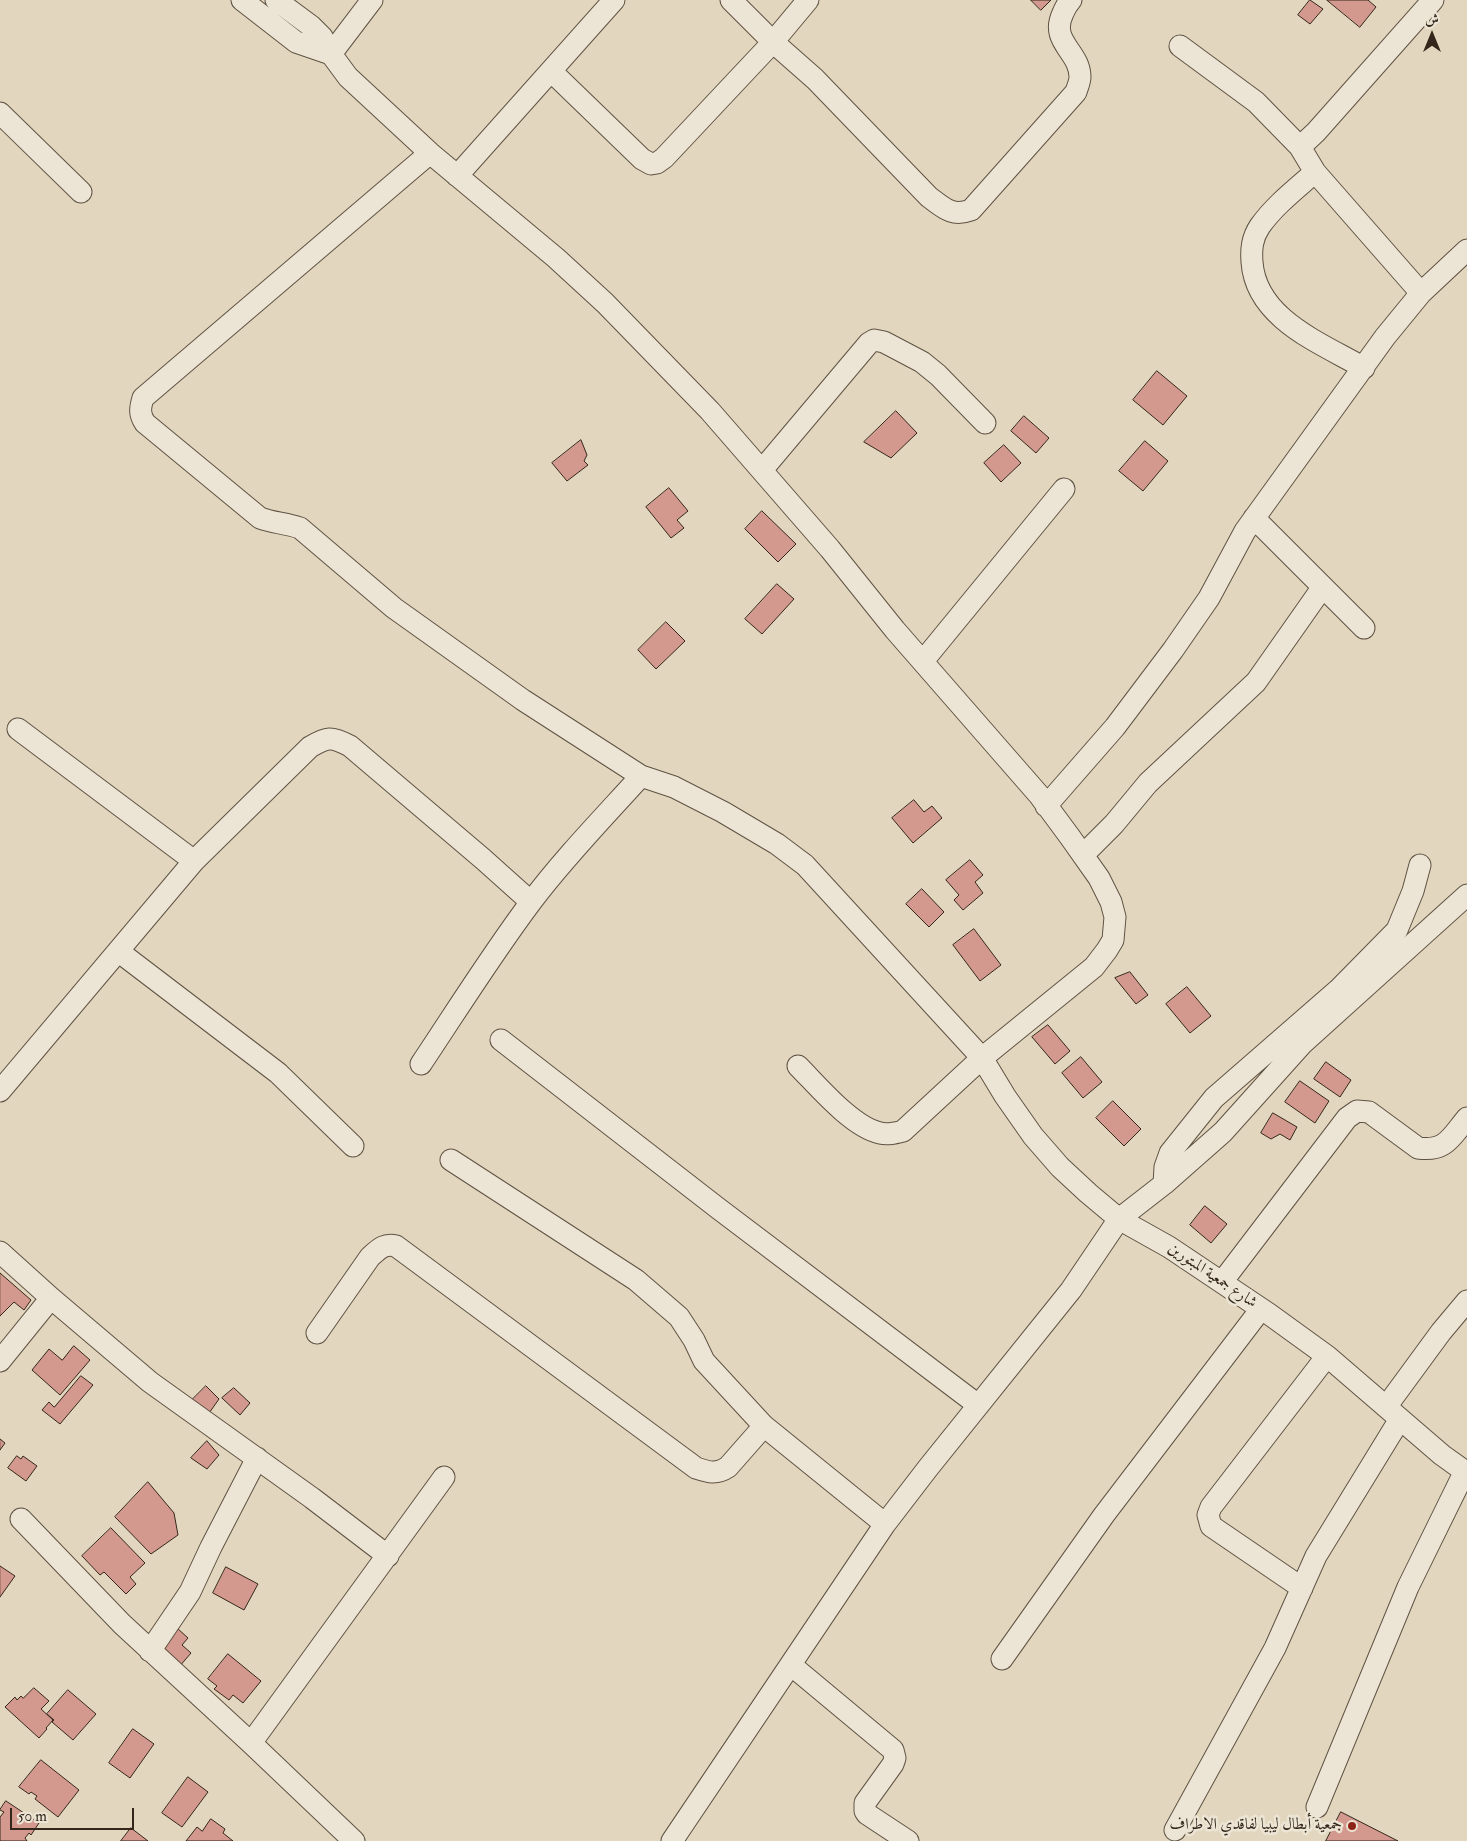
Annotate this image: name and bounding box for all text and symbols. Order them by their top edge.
north arrow [1407,10,1457,60]
text: ش [1425,11,1439,28]
street label: شارع جمعية المبتورين [1164,1239,1260,1313]
scale bar [12,1798,136,1830]
text: 50 m [18,1807,47,1826]
place label: جمعية أبطال ليبيا لفاقدي الاطراف [1169,1816,1342,1836]
marker: جمعية أبطال ليبيا لفاقدي الاطراف [1346,1820,1358,1832]

